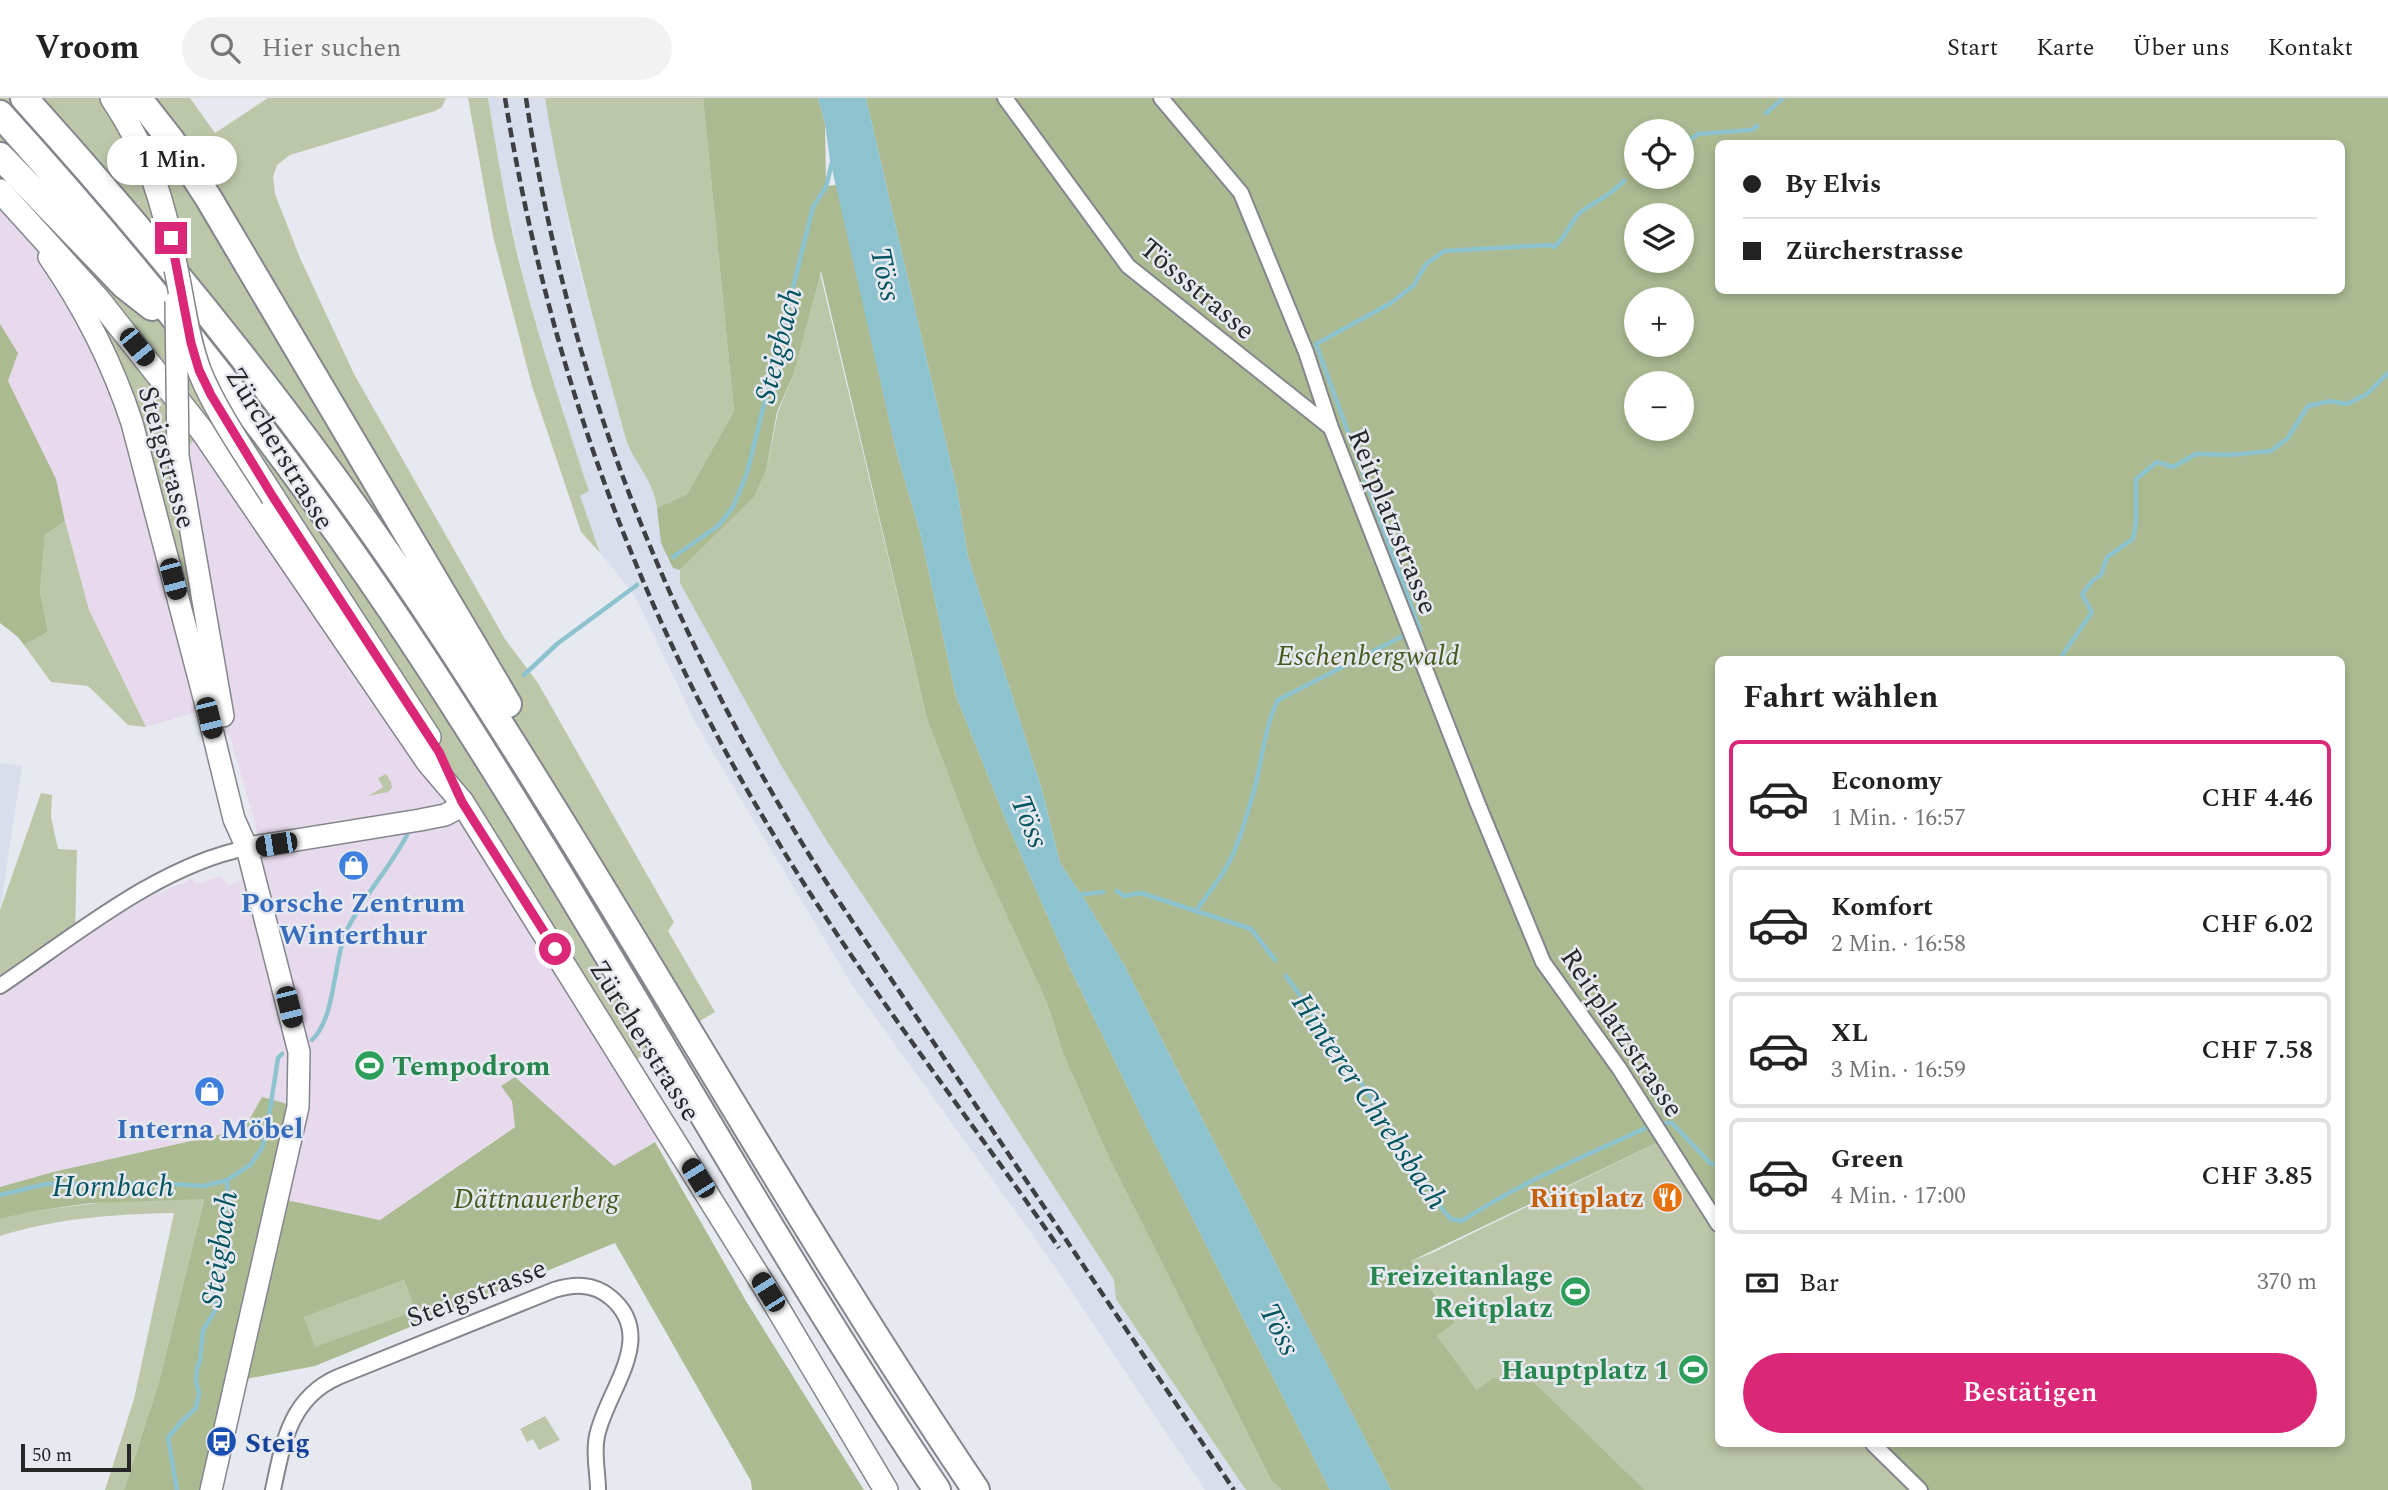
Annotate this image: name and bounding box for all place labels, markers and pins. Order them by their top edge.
shop icon: Porsche Zentrum Winterthur [336,848,370,882]
place label: Porsche Zentrum Winterthur [241,882,465,957]
place label: Tempodrom [392,1045,551,1088]
sports icon: Tempodrom [352,1048,386,1082]
shop icon: Interna Möbel [193,1074,227,1108]
place label: Interna Möbel [117,1108,303,1151]
place label: Riitplatz [1529,1177,1644,1220]
restaurant icon: Riitplatz [1650,1180,1684,1214]
place label: Freizeitanlage Reitplatz [1369,1255,1553,1330]
sports icon: Freizeitanlage Reitplatz [1559,1274,1593,1308]
place label: Hauptplatz 1 [1501,1349,1670,1392]
sports icon: Hauptplatz 1 [1676,1352,1710,1386]
place label: Steig [245,1422,310,1465]
bus stop icon: Steig [205,1425,239,1459]

